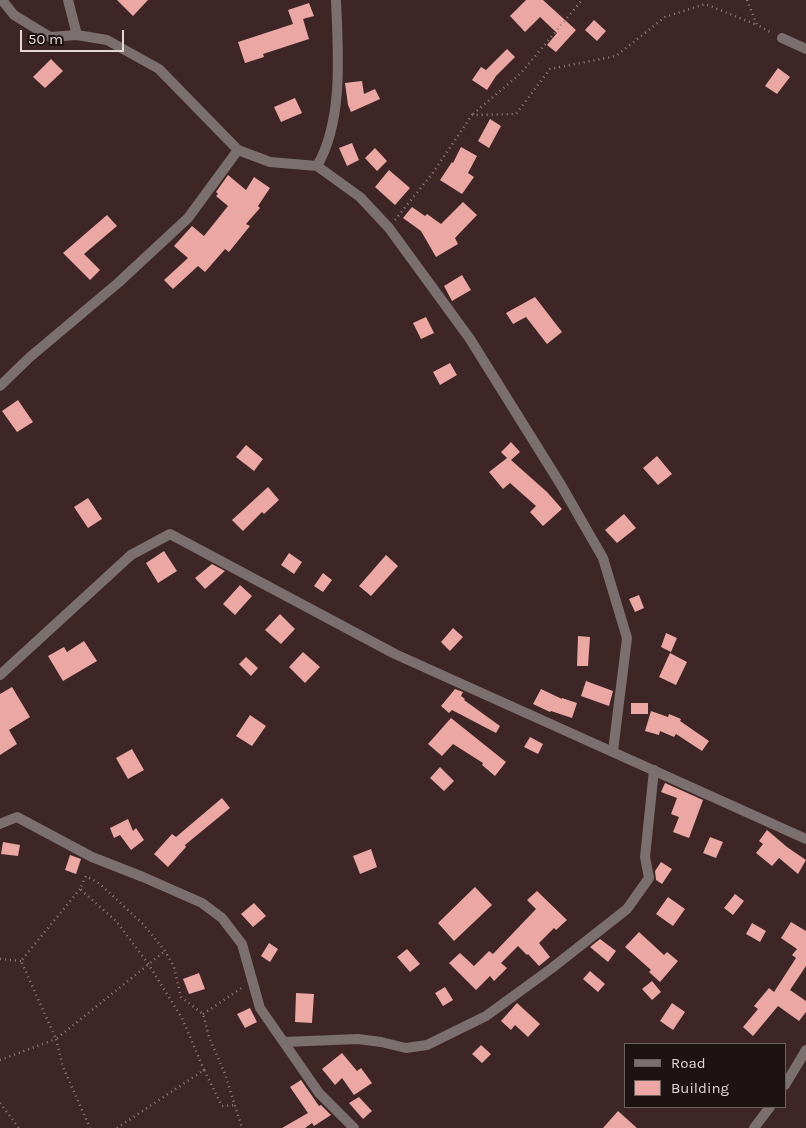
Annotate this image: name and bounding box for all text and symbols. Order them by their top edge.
scale bar [22,20,126,52]
text: 50 m [28,30,63,48]
legend [624,1043,786,1108]
text: Road [671,1054,706,1072]
text: Building [671,1079,729,1097]

